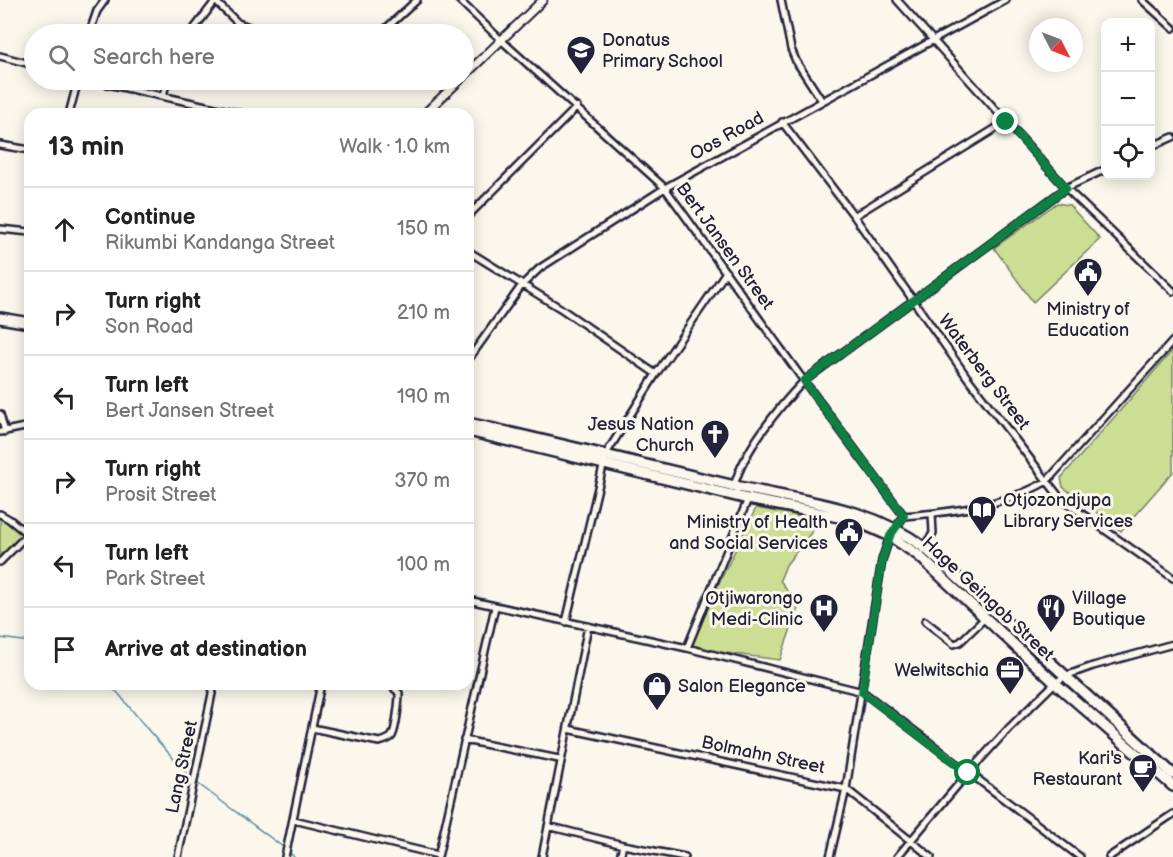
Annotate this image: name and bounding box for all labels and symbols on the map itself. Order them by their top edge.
north arrow [1029,18,1083,72]
place label: Donatus Primary School [602,30,723,72]
school or university icon: Donatus Primary School [565,34,597,76]
street label: Oos Road [686,107,768,165]
route end [992,108,1018,134]
street label: Bert Jansen Street [672,178,778,314]
public building icon: Ministry of Education [1072,256,1104,298]
place label: Ministry of Education [1046,299,1130,341]
street label: Waterberg Street [934,310,1034,434]
place label: Jesus Nation Church [588,414,694,456]
church icon: Jesus Nation Church [699,418,731,460]
place label: Otjozondjupa Library Services [1003,490,1133,532]
library icon: Otjozondjupa Library Services [966,494,998,536]
place label: Ministry of Health and Social Services [669,512,828,554]
public building icon: Ministry of Health and Social Services [833,516,865,558]
street label: Hage Geingob Street [918,532,1059,666]
place label: Otjiwarongo Medi-Clinic [705,588,803,630]
place label: Village Boutique [1072,588,1146,630]
hospital icon: Otjiwarongo Medi-Clinic [808,592,840,634]
restaurant icon: Village Boutique [1035,592,1067,634]
office icon: Welwitschia [994,654,1026,696]
place label: Welwitschia [894,660,989,681]
shop icon: Salon Elegance [641,670,673,712]
place label: Salon Elegance [678,676,806,697]
street label: Lang Street [162,718,202,815]
street label: Bolmahn Street [699,732,827,778]
place label: Kari's Restaurant [1032,748,1122,790]
cafe icon: Kari's Restaurant [1127,752,1159,794]
route start [954,759,980,785]

